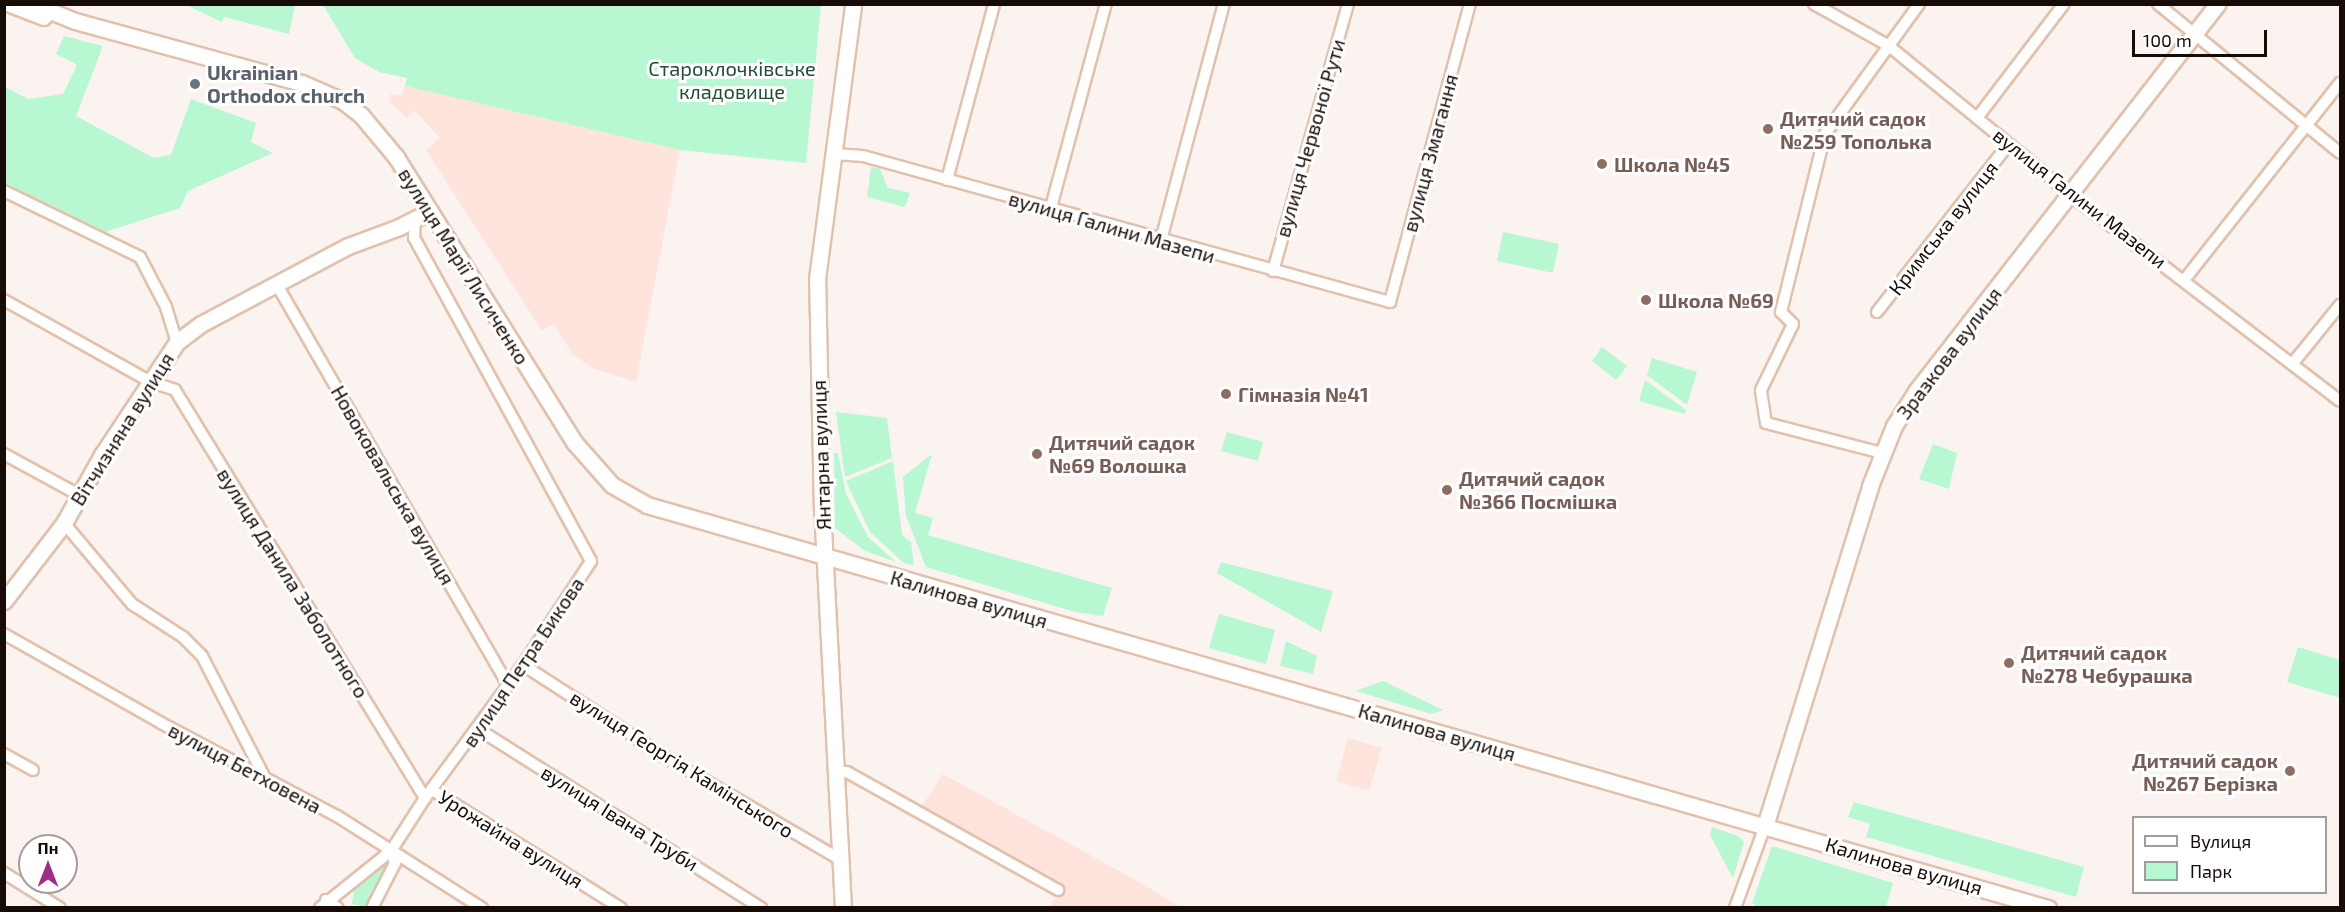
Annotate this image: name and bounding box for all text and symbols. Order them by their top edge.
scale bar [2135,18,2270,56]
text: 100 m [2143,29,2192,51]
street label: вулиця Червоної Рути [1270,36,1350,240]
park label: Староклочківське кладовище [648,57,816,104]
place label: Ukrainian Orthodox church [207,60,365,107]
street label: вулиця Змагання [1397,71,1463,235]
marker: Ukrainian Orthodox church [188,77,202,91]
place label: Дитячий садок №259 Тополька [1780,106,1932,153]
marker: Дитячий садок №259 Тополька [1761,122,1775,136]
street label: вулиця Галини Мазепи [1988,123,2172,273]
place label: Школа №45 [1614,152,1730,176]
street label: Кримська вулиця [1883,156,2003,300]
marker: Школа №45 [1595,157,1609,171]
street label: вулиця Марії Лисиченко [394,163,534,369]
street label: вулиця Галини Мазепи [1006,186,1218,268]
street label: Зразкова вулиця [1892,282,2006,424]
place label: Школа №69 [1658,288,1774,312]
marker: Школа №69 [1639,293,1653,307]
street label: Вітчизняна вулиця [65,348,179,510]
street label: Янтарна вулиця [806,380,836,530]
street label: Новоковальська вулиця [326,381,460,589]
place label: Гімназія №41 [1238,382,1369,406]
marker: Гімназія №41 [1219,387,1233,401]
place label: Дитячий садок №69 Волошка [1049,430,1195,477]
marker: Дитячий садок №69 Волошка [1030,447,1044,461]
street label: вулиця Данила Заболотного [212,464,374,702]
place label: Дитячий садок №366 Посмішка [1459,466,1617,513]
marker: Дитячий садок №366 Посмішка [1440,483,1454,497]
street label: Калинова вулиця [888,565,1050,633]
street label: вулиця Петра Бикова [457,572,589,752]
place label: Дитячий садок №278 Чебурашка [2021,640,2193,687]
marker: Дитячий садок №278 Чебурашка [2002,656,2016,670]
street label: вулиця Георгія Камінського [566,685,798,843]
street label: Калинова вулиця [1356,698,1518,766]
street label: вулиця Бетховена [164,718,326,818]
place label: Дитячий садок №267 Берізка [2132,748,2278,795]
street label: вулиця Івана Труби [537,760,703,876]
marker: Дитячий садок №267 Берізка [2283,764,2297,778]
street label: Урожайна вулиця [434,785,588,893]
legend [2132,816,2327,894]
text: Вулиця [2190,830,2251,852]
street label: Калинова вулиця [1823,832,1985,900]
north arrow [18,834,78,894]
text: Пн [38,838,58,857]
text: Парк [2190,860,2232,882]

